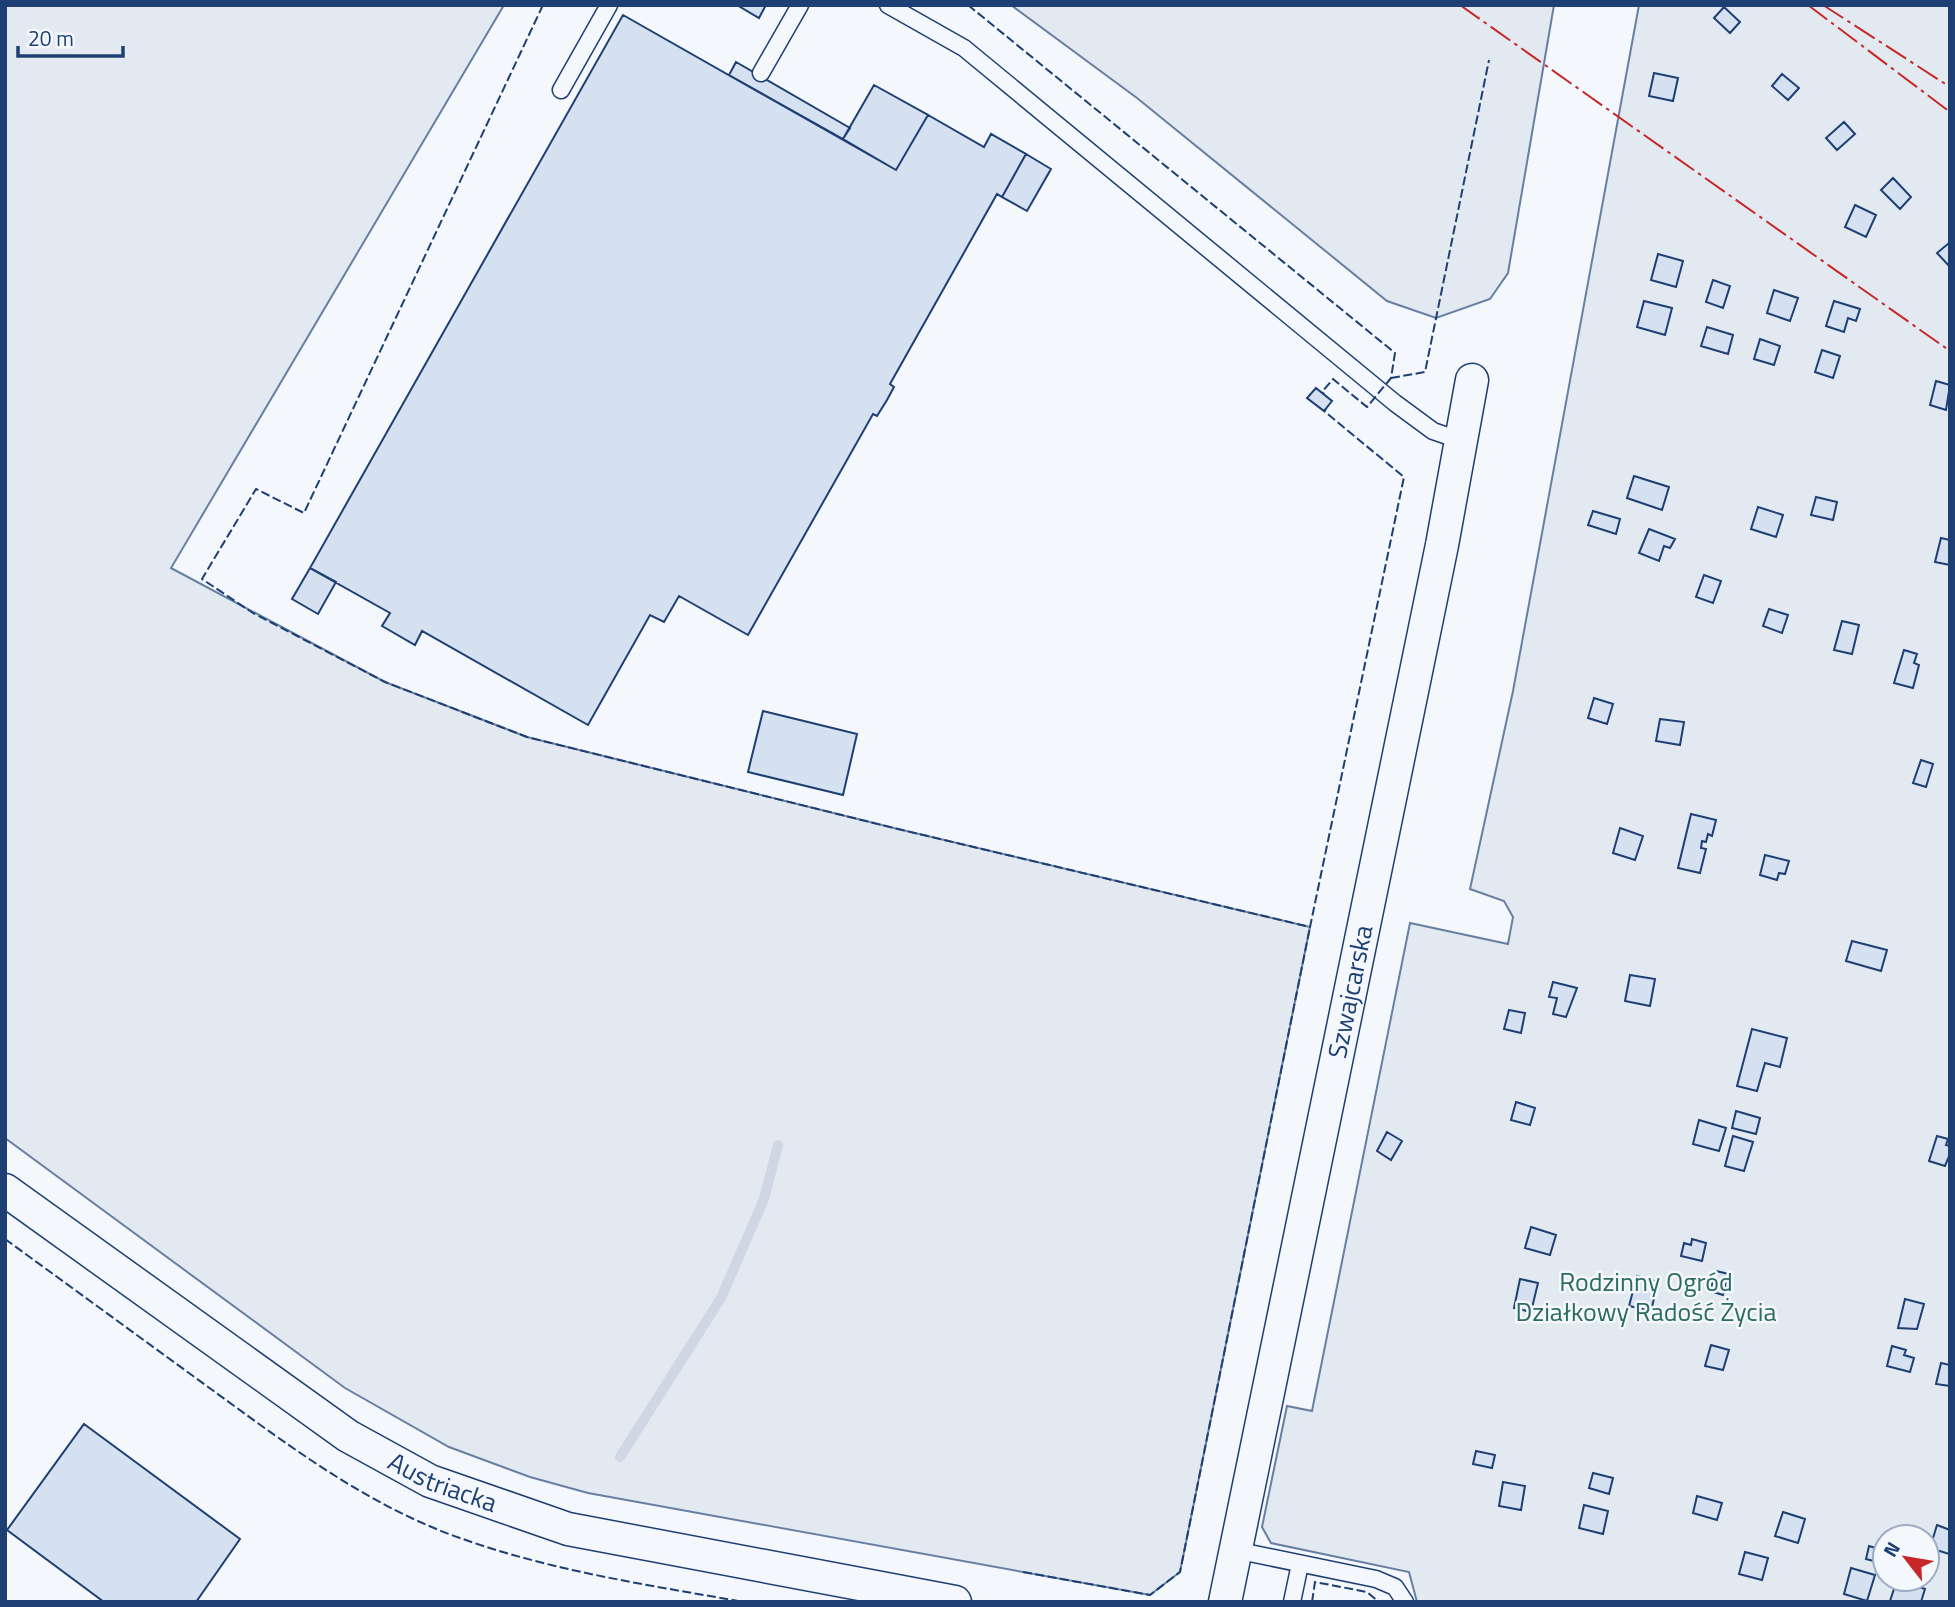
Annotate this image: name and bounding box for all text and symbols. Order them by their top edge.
scale bar [18,14,122,58]
text: 20 m [28,22,74,54]
street label: Szwajcarska [1317,922,1382,1062]
park label: Rodzinny Ogród Działkowy Radość Życia [1516,1262,1776,1331]
street label: Austriacka [381,1442,503,1522]
north arrow [1871,1523,1941,1593]
text: N [1875,1536,1907,1562]

